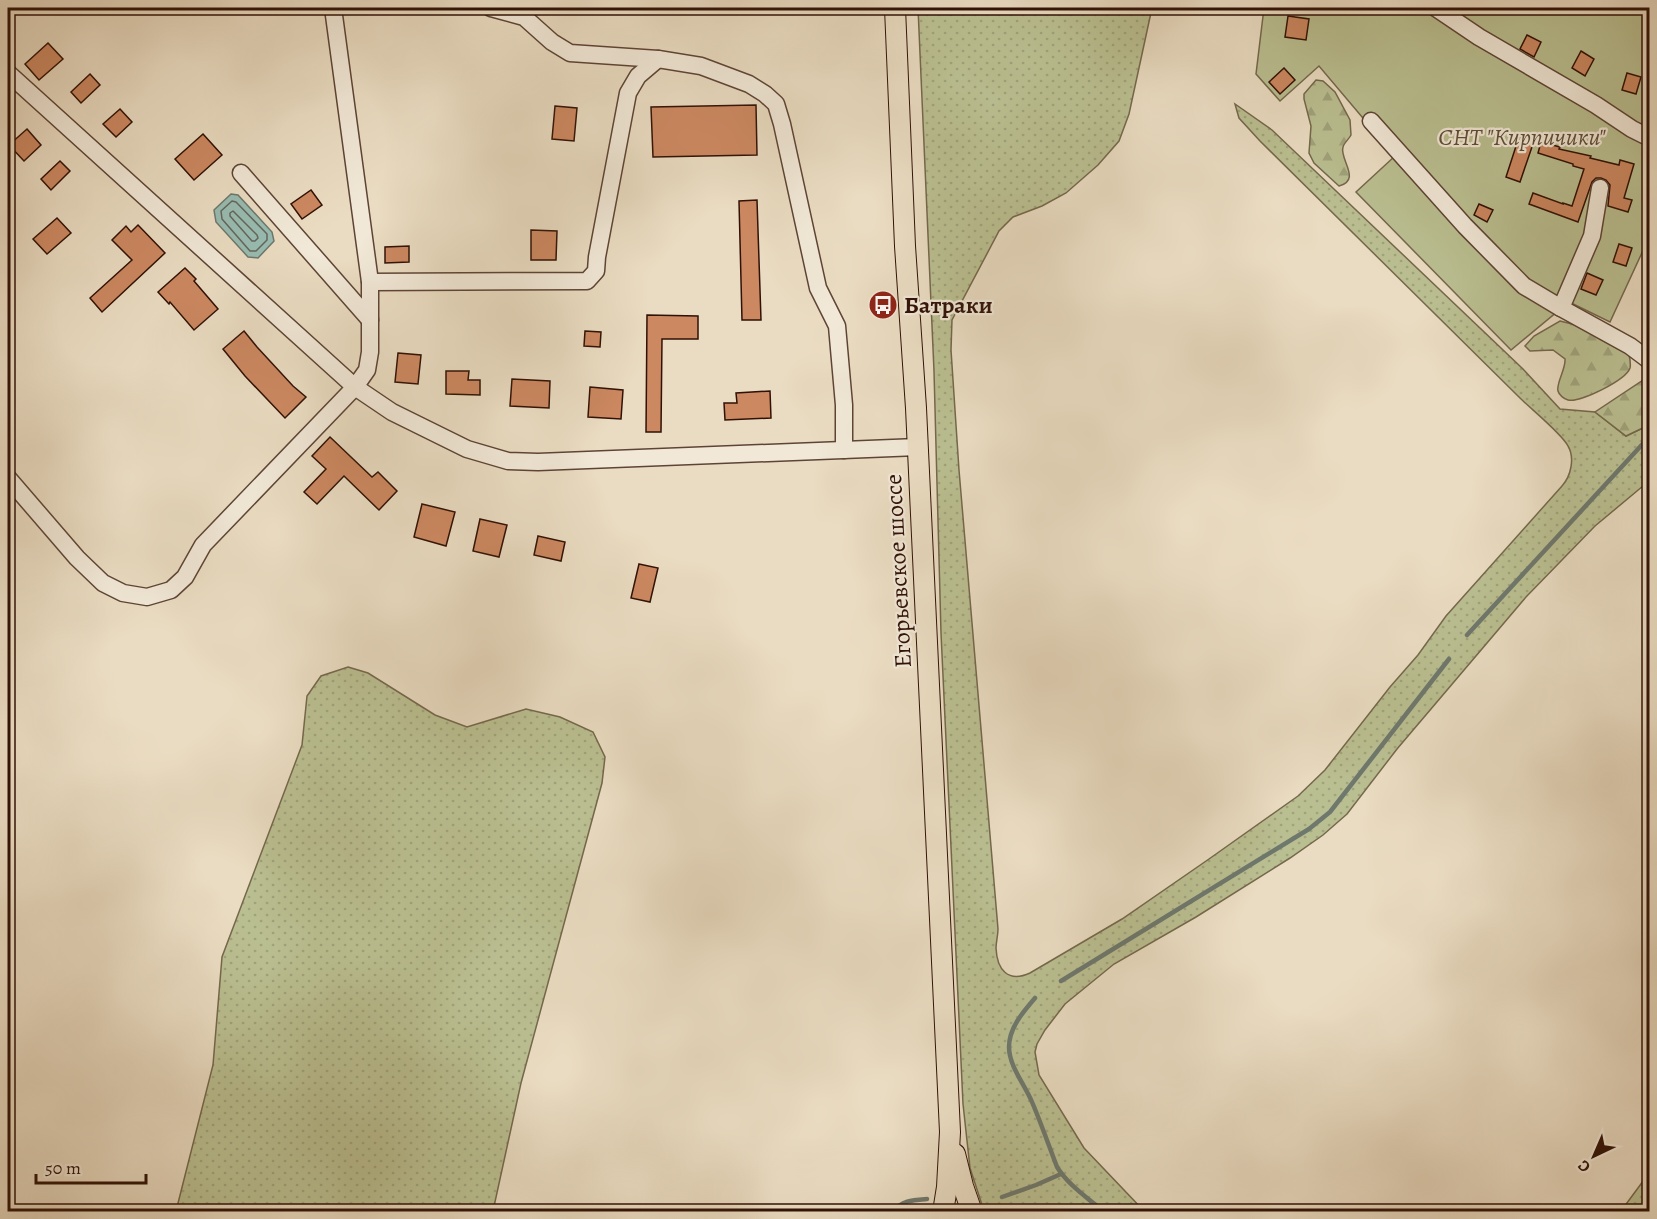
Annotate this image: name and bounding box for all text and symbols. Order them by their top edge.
park label: СНТ "Кирпичики" [1438,121,1607,153]
bus stop icon: Батраки [867,289,899,321]
place label: Батраки [904,289,993,321]
street label: Егорьевское шоссе [877,473,919,669]
north arrow [1564,1126,1624,1186]
scale bar [36,1147,146,1185]
text: С [1573,1155,1595,1177]
text: 50 m [45,1156,81,1180]

